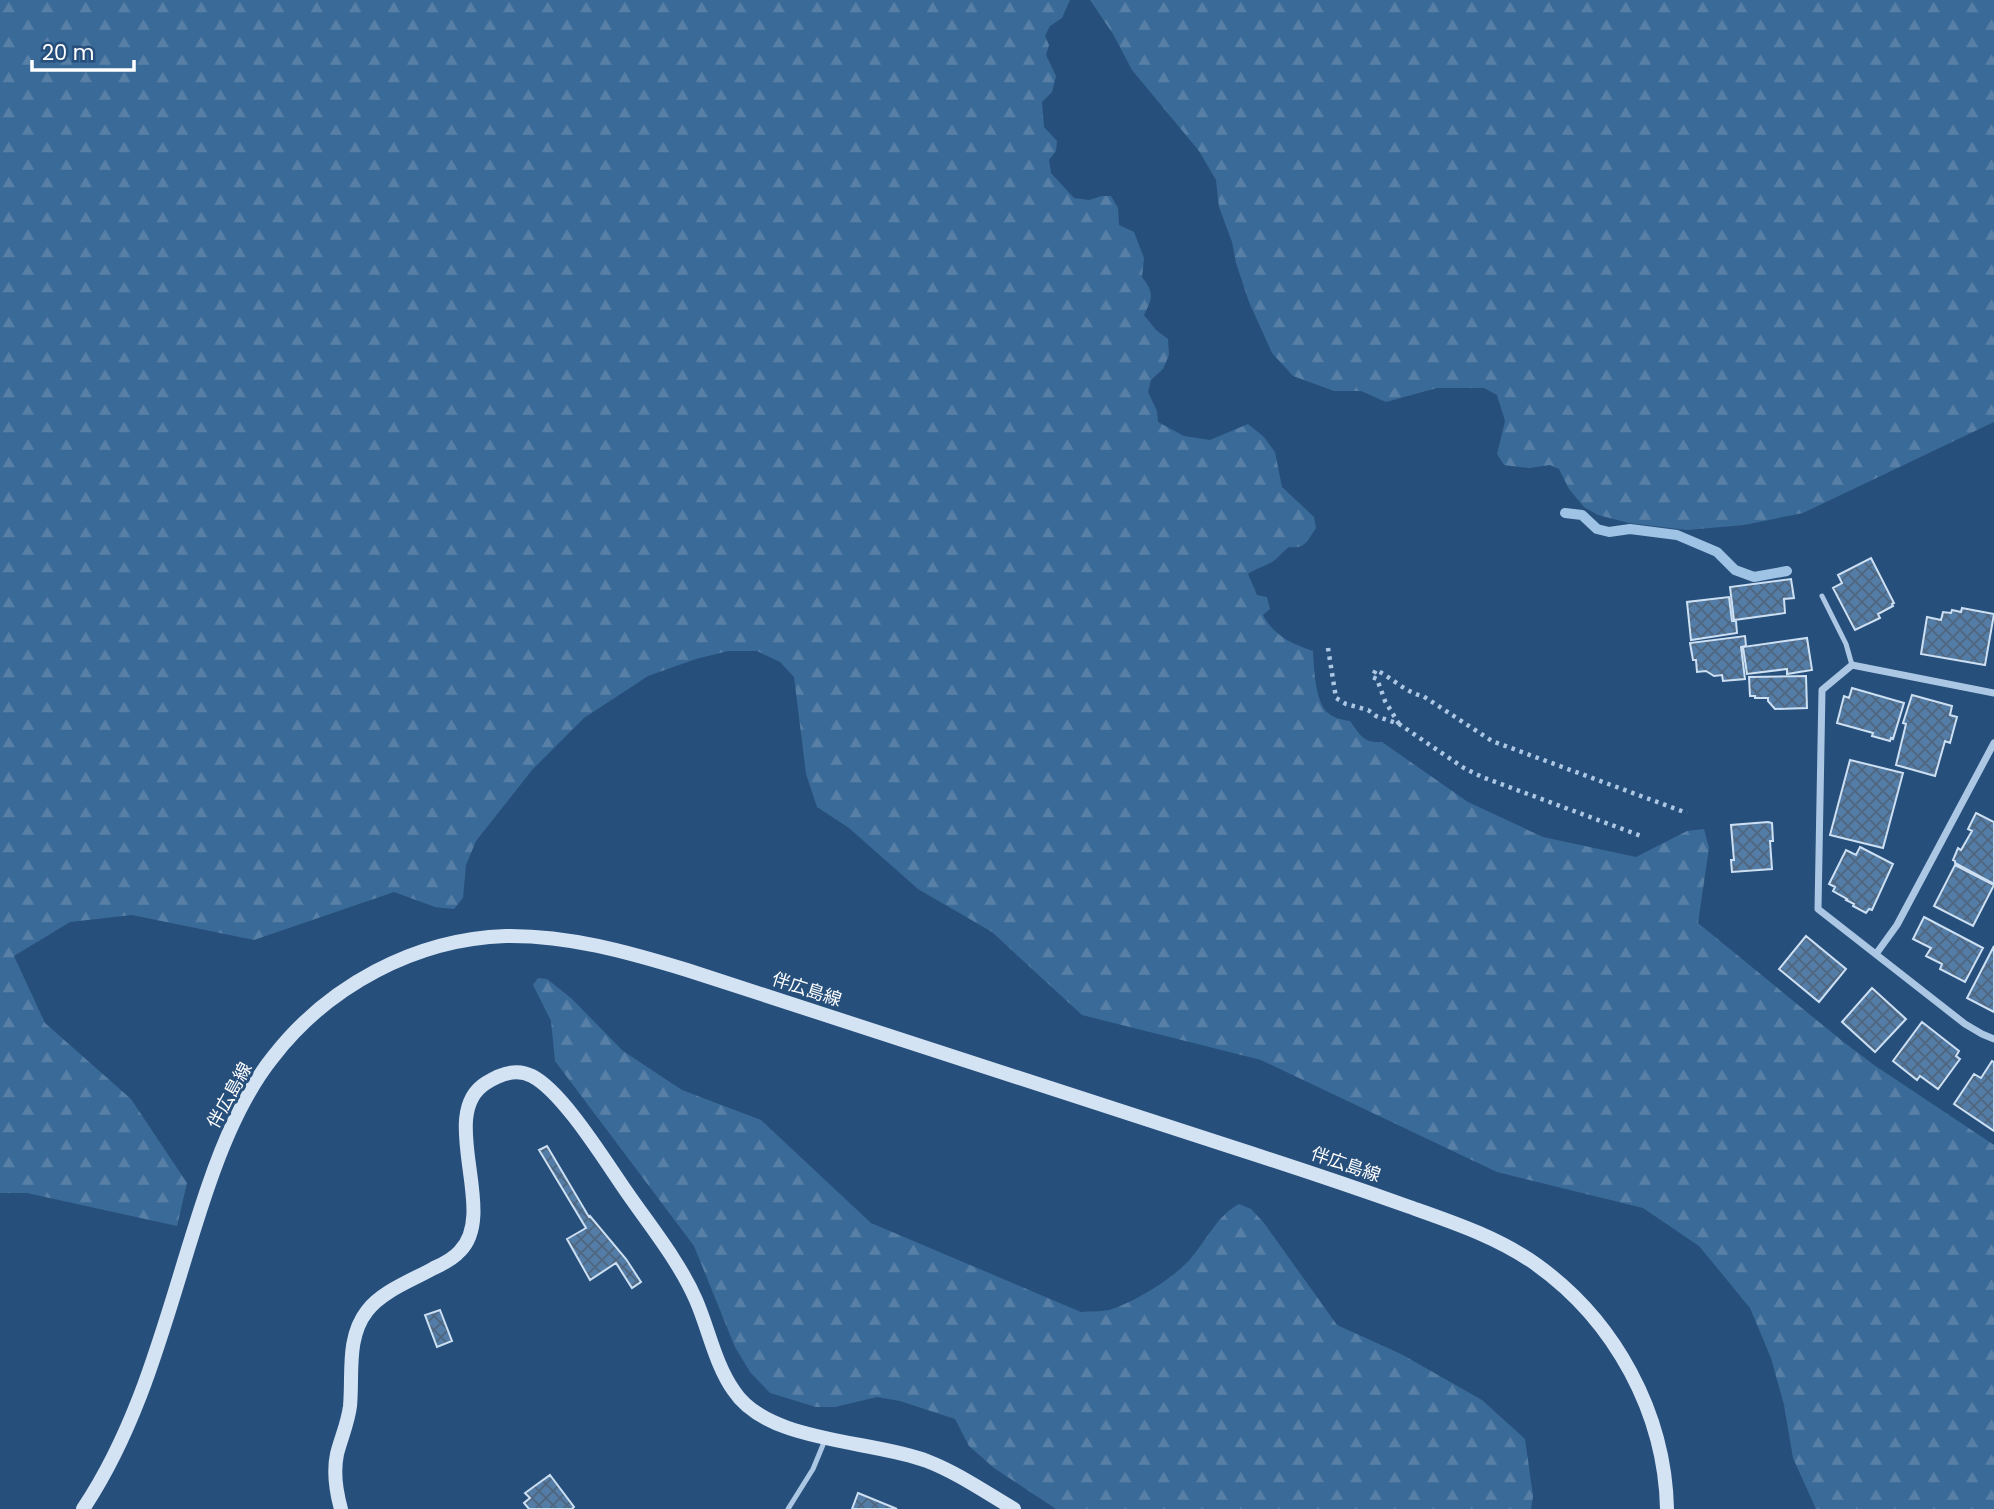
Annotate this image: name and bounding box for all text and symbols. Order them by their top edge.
scale bar [32,28,133,72]
text: 20 m [42,38,95,67]
street label: 伴広島線 [769,966,845,1012]
street label: 伴広島線 [201,1057,257,1133]
street label: 伴広島線 [1308,1140,1384,1188]

